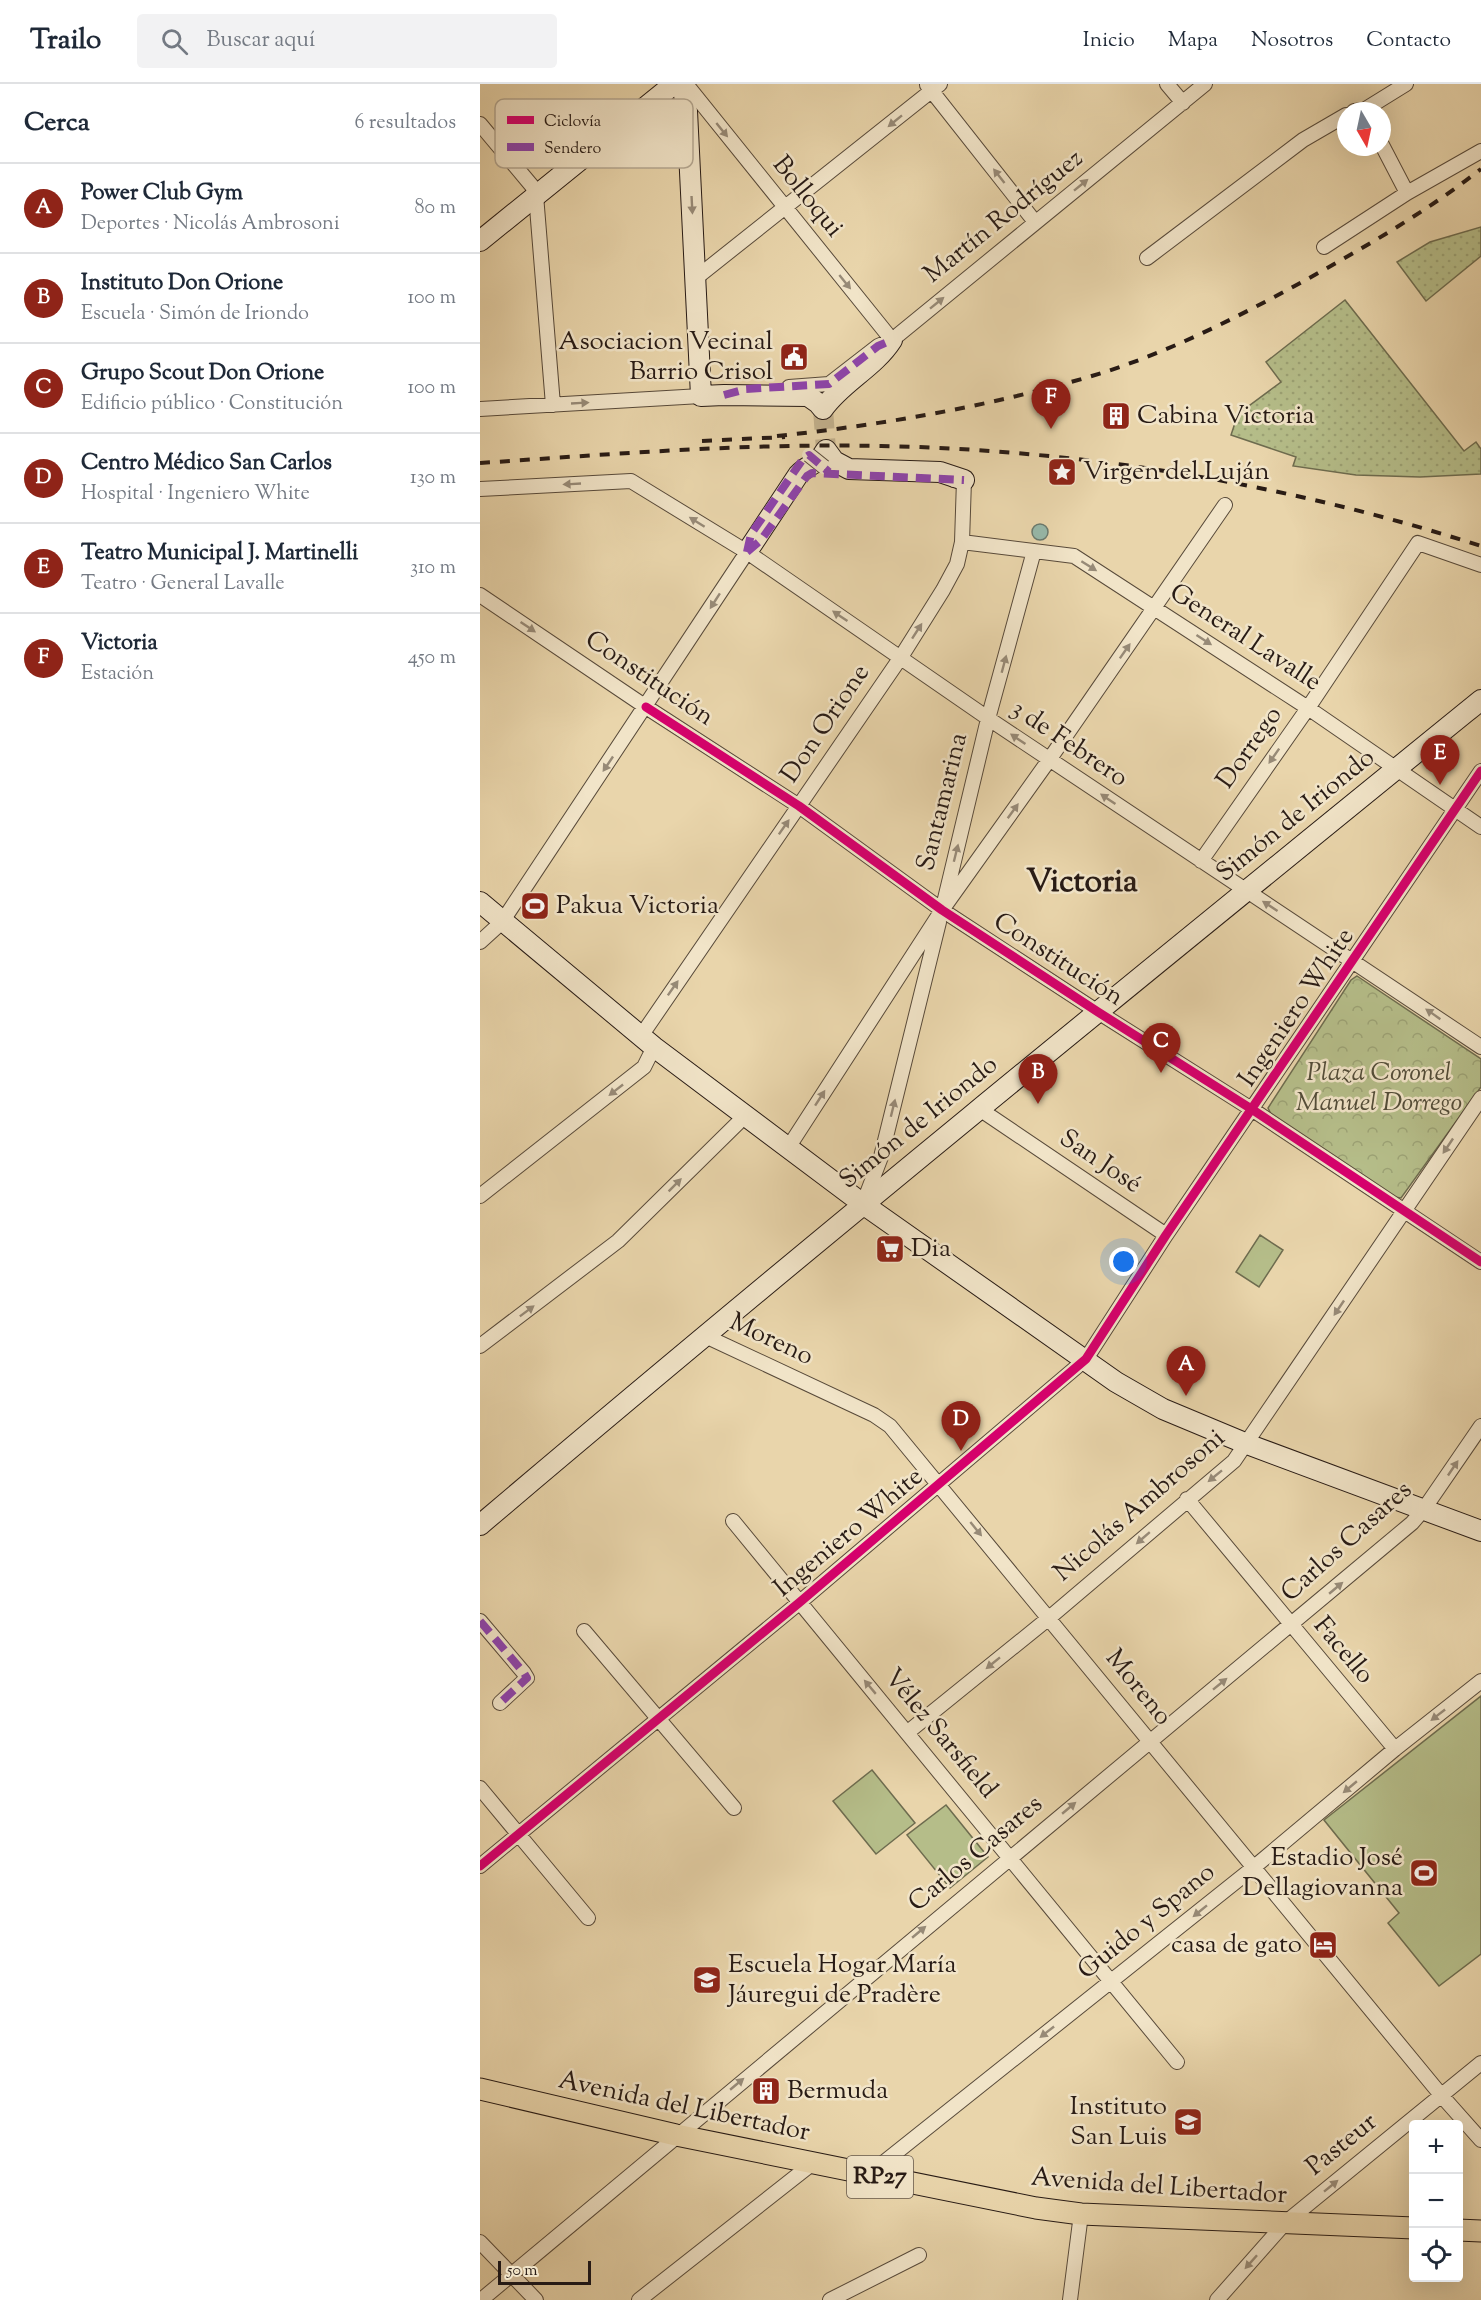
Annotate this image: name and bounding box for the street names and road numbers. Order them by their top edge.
street label: Martín Rodríguez [916,141,1092,293]
street label: Bolloqui [763,148,851,246]
street label: General Lavalle [1162,575,1328,701]
street label: Constitución [577,622,721,736]
street label: Don Orione [773,657,879,791]
street label: 3 de Febrero [1003,691,1135,797]
street label: Dorrego [1208,699,1292,797]
street label: Santamarina [908,729,978,875]
street label: Simón de Iriondo [1209,740,1383,892]
street label: Constitución [986,904,1130,1016]
street label: Ingeniero White [1230,921,1364,1095]
street label: Simón de Iriondo [832,1047,1006,1199]
street label: San José [1051,1121,1149,1203]
street label: Moreno [723,1304,819,1376]
street label: Nicolás Ambrosoni [1046,1421,1234,1591]
street label: Ingeniero White [766,1459,932,1607]
street label: Carlos Casares [1273,1473,1421,1611]
street label: Facello [1304,1609,1382,1693]
street label: Moreno [1096,1642,1180,1734]
street label: Vélez Sarsfield [874,1661,1006,1807]
street label: Carlos Casares [901,1787,1051,1921]
street label: Guido y Spano [1070,1855,1224,1989]
street label: Avenida del Libertador [555,2062,814,2152]
street label: Pasteur [1298,2105,1386,2185]
road number: RP27 [847,2156,913,2198]
street label: Avenida del Libertador [1030,2160,1288,2214]

